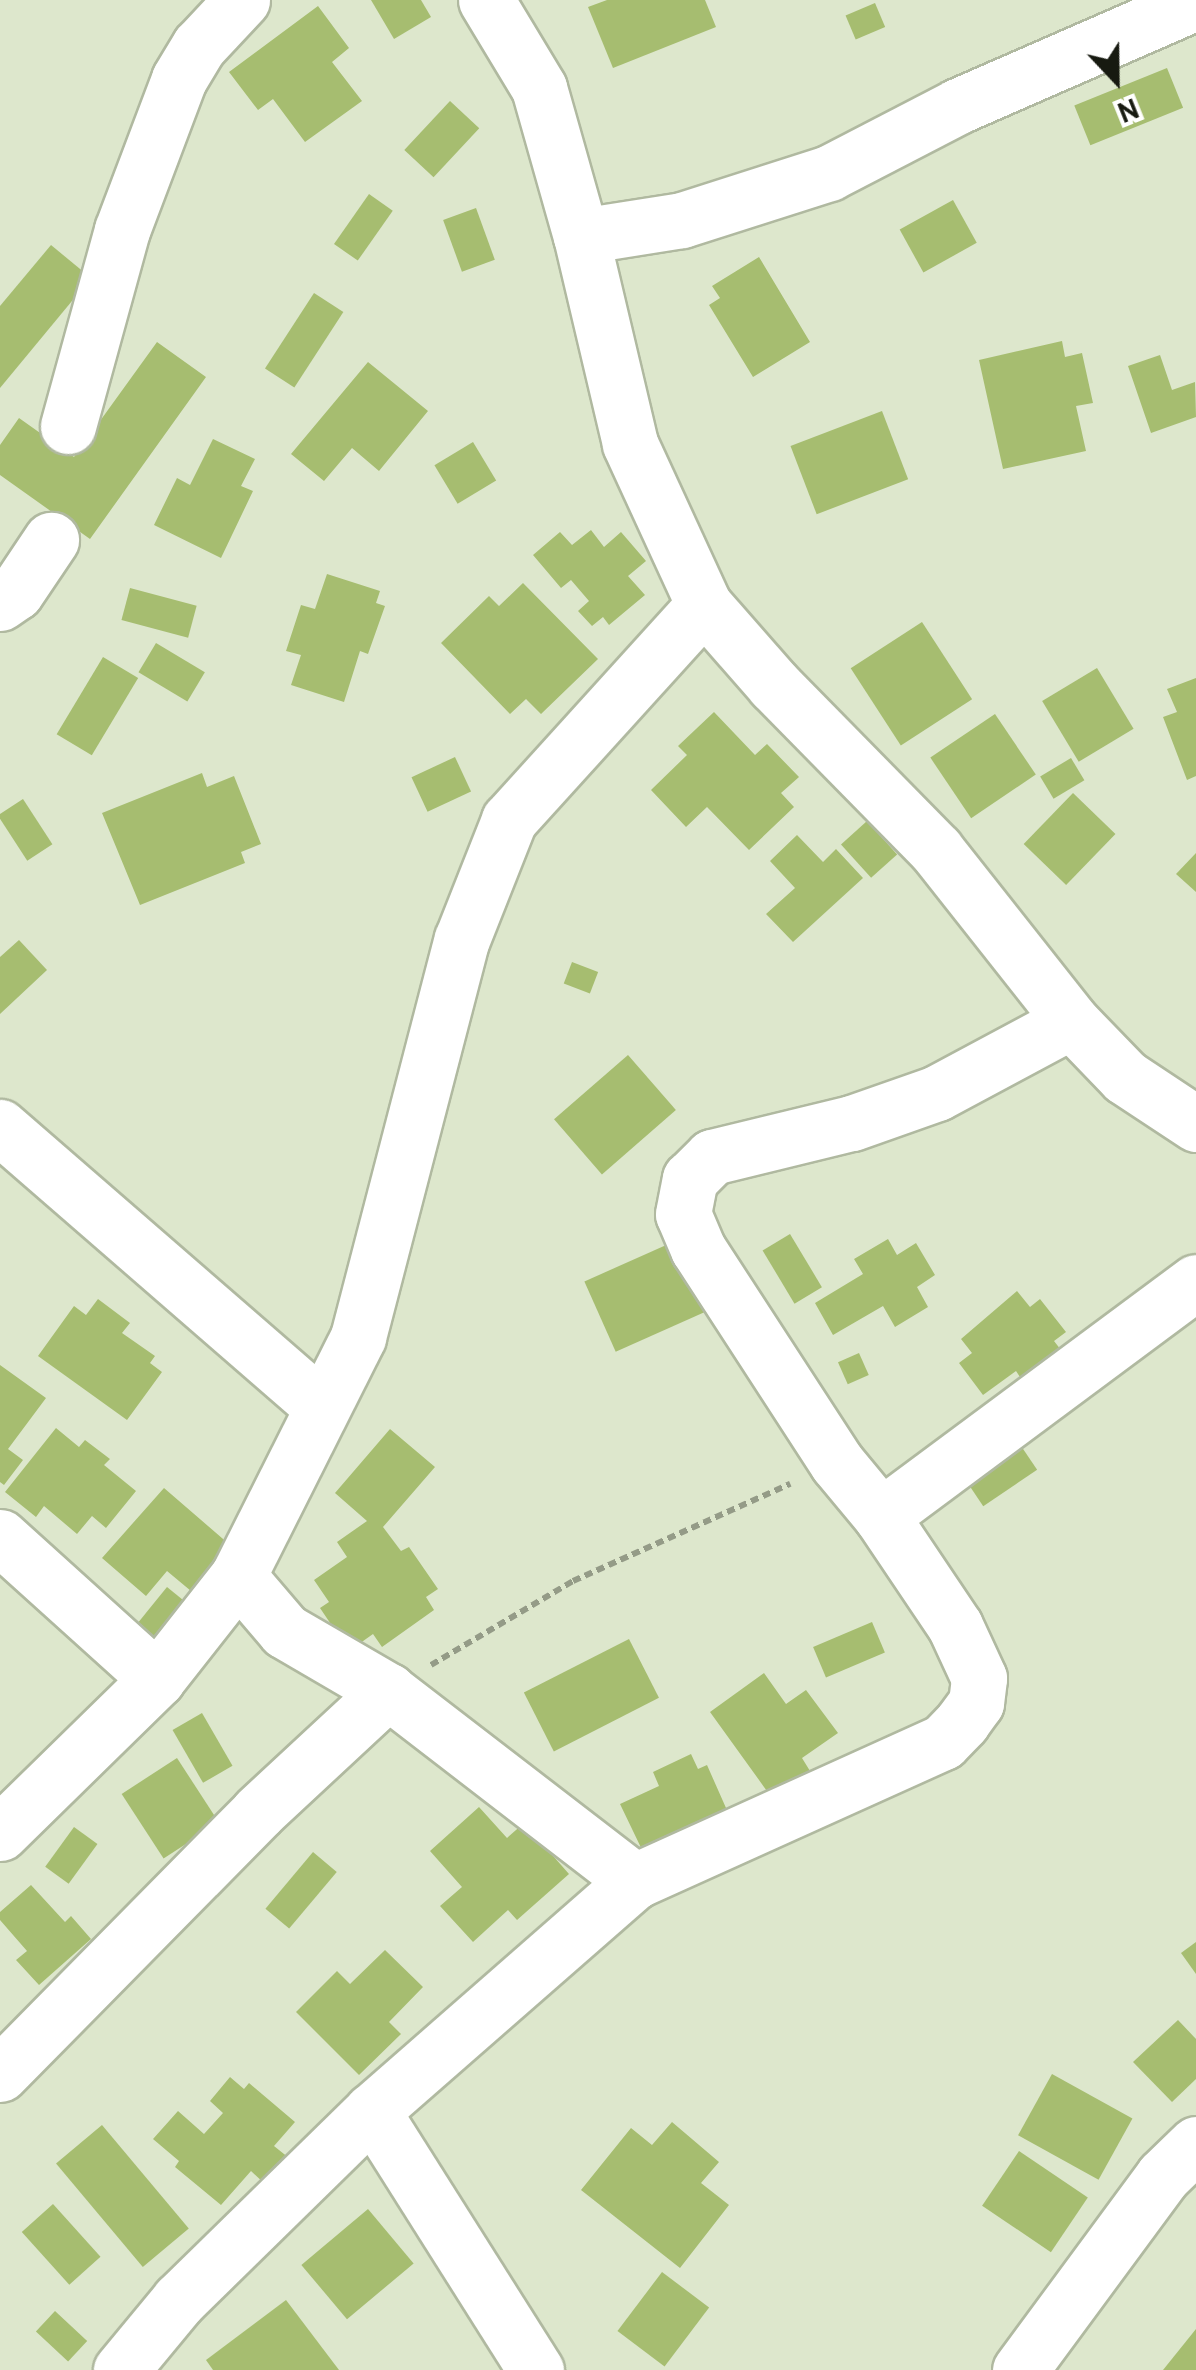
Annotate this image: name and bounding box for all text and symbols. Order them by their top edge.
north arrow [1066,30,1166,130]
text: N [1111,87,1143,128]

